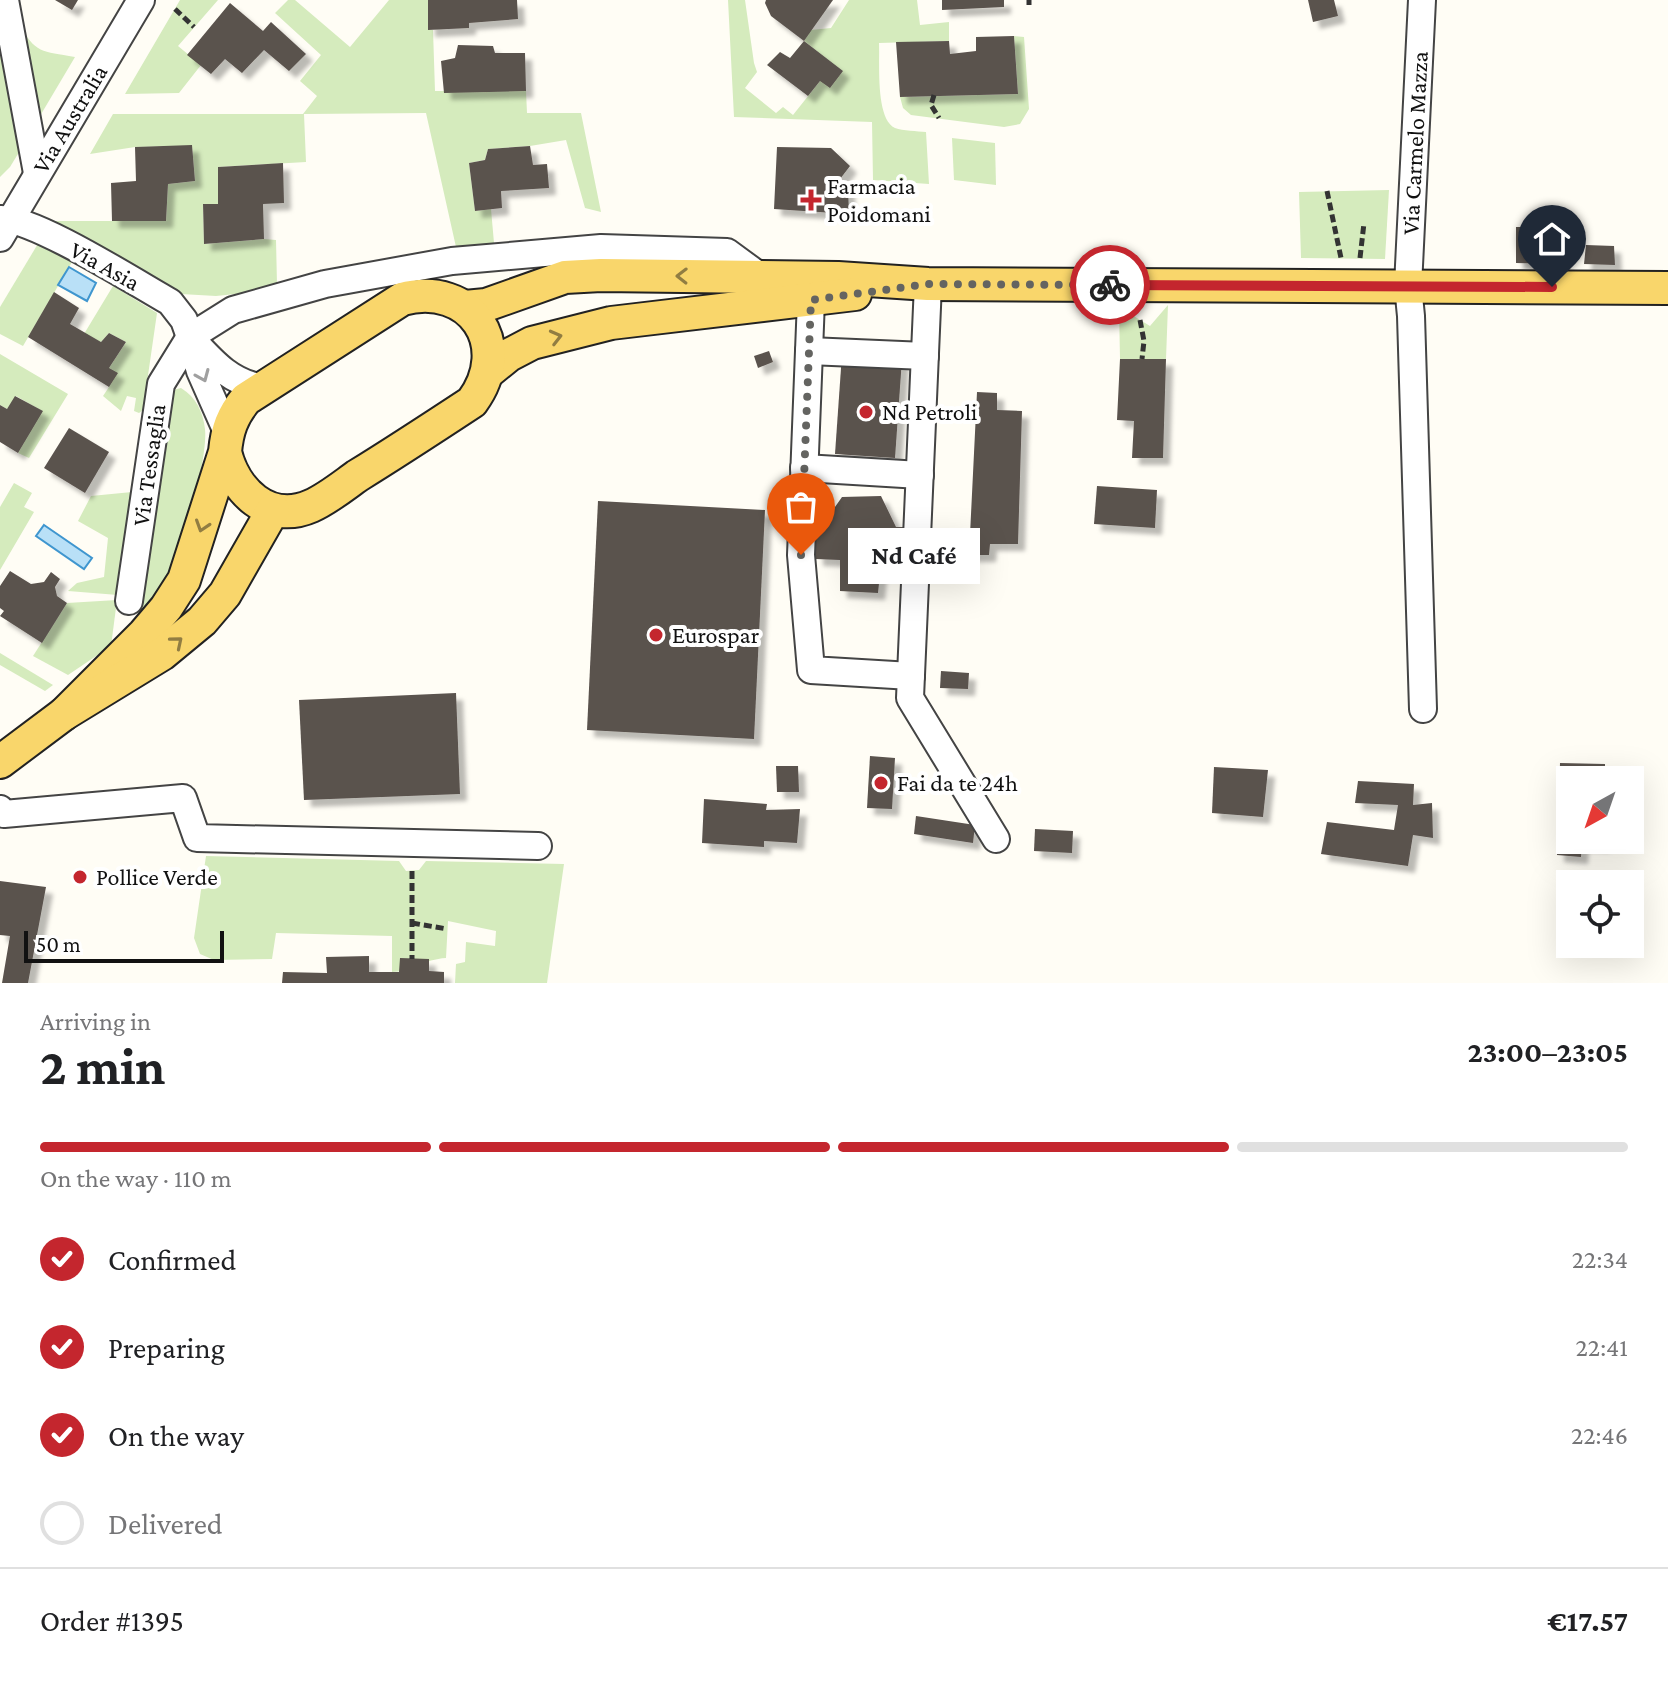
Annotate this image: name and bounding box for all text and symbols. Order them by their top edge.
street label: Via Carmelo Mazza [1396,50,1433,236]
street label: Via Australia [27,60,112,178]
place label: Farmacia Poidomani [827,172,931,227]
marker: Farmacia Poidomani [802,191,820,209]
pin [1518,205,1586,287]
icon: home [1530,217,1574,261]
street label: Via Asia [66,235,145,296]
courier [1070,245,1150,325]
icon: bike [1088,263,1132,307]
one-way arrow [675,267,688,285]
one-way arrow [549,329,562,346]
one-way arrow [193,369,210,383]
place label: Nd Petroli [882,398,977,425]
street label: Via Tessaglia [127,402,170,528]
marker: Nd Petroli [857,403,875,421]
pin [767,473,835,555]
icon: bag [779,485,823,529]
one-way arrow [195,519,211,533]
callout: Nd Café [849,527,981,583]
text: Nd Café [871,541,957,570]
place label: Eurospar [672,621,760,648]
marker: Eurospar [647,626,665,644]
one-way arrow [168,637,182,652]
north arrow [1556,766,1644,854]
map controls [1556,766,1644,958]
place label: Fai da te 24h [897,769,1018,796]
marker: Fai da te 24h [872,774,890,792]
place label: Pollice Verde [96,863,218,890]
marker: Pollice Verde [71,868,89,886]
button: locate [1556,870,1644,958]
scale bar [24,927,224,963]
text: 50 m [36,932,81,957]
text: Arriving in [40,1007,151,1036]
text: 23:00–23:05 [1467,1035,1628,1068]
text: 2 min [40,1037,165,1095]
text: On the way · 110 m [40,1164,232,1193]
icon: check [40,1237,84,1281]
text: Confirmed [108,1243,236,1276]
text: 22:34 [1572,1245,1628,1274]
icon: check [40,1325,84,1369]
text: Preparing [108,1331,225,1364]
text: 22:41 [1575,1333,1628,1362]
icon: check [40,1413,84,1457]
text: On the way [108,1419,244,1452]
text: 22:46 [1571,1421,1628,1450]
text: Delivered [108,1507,223,1540]
text: Order #1395 [40,1604,184,1637]
text: €17.57 [1547,1604,1628,1637]

